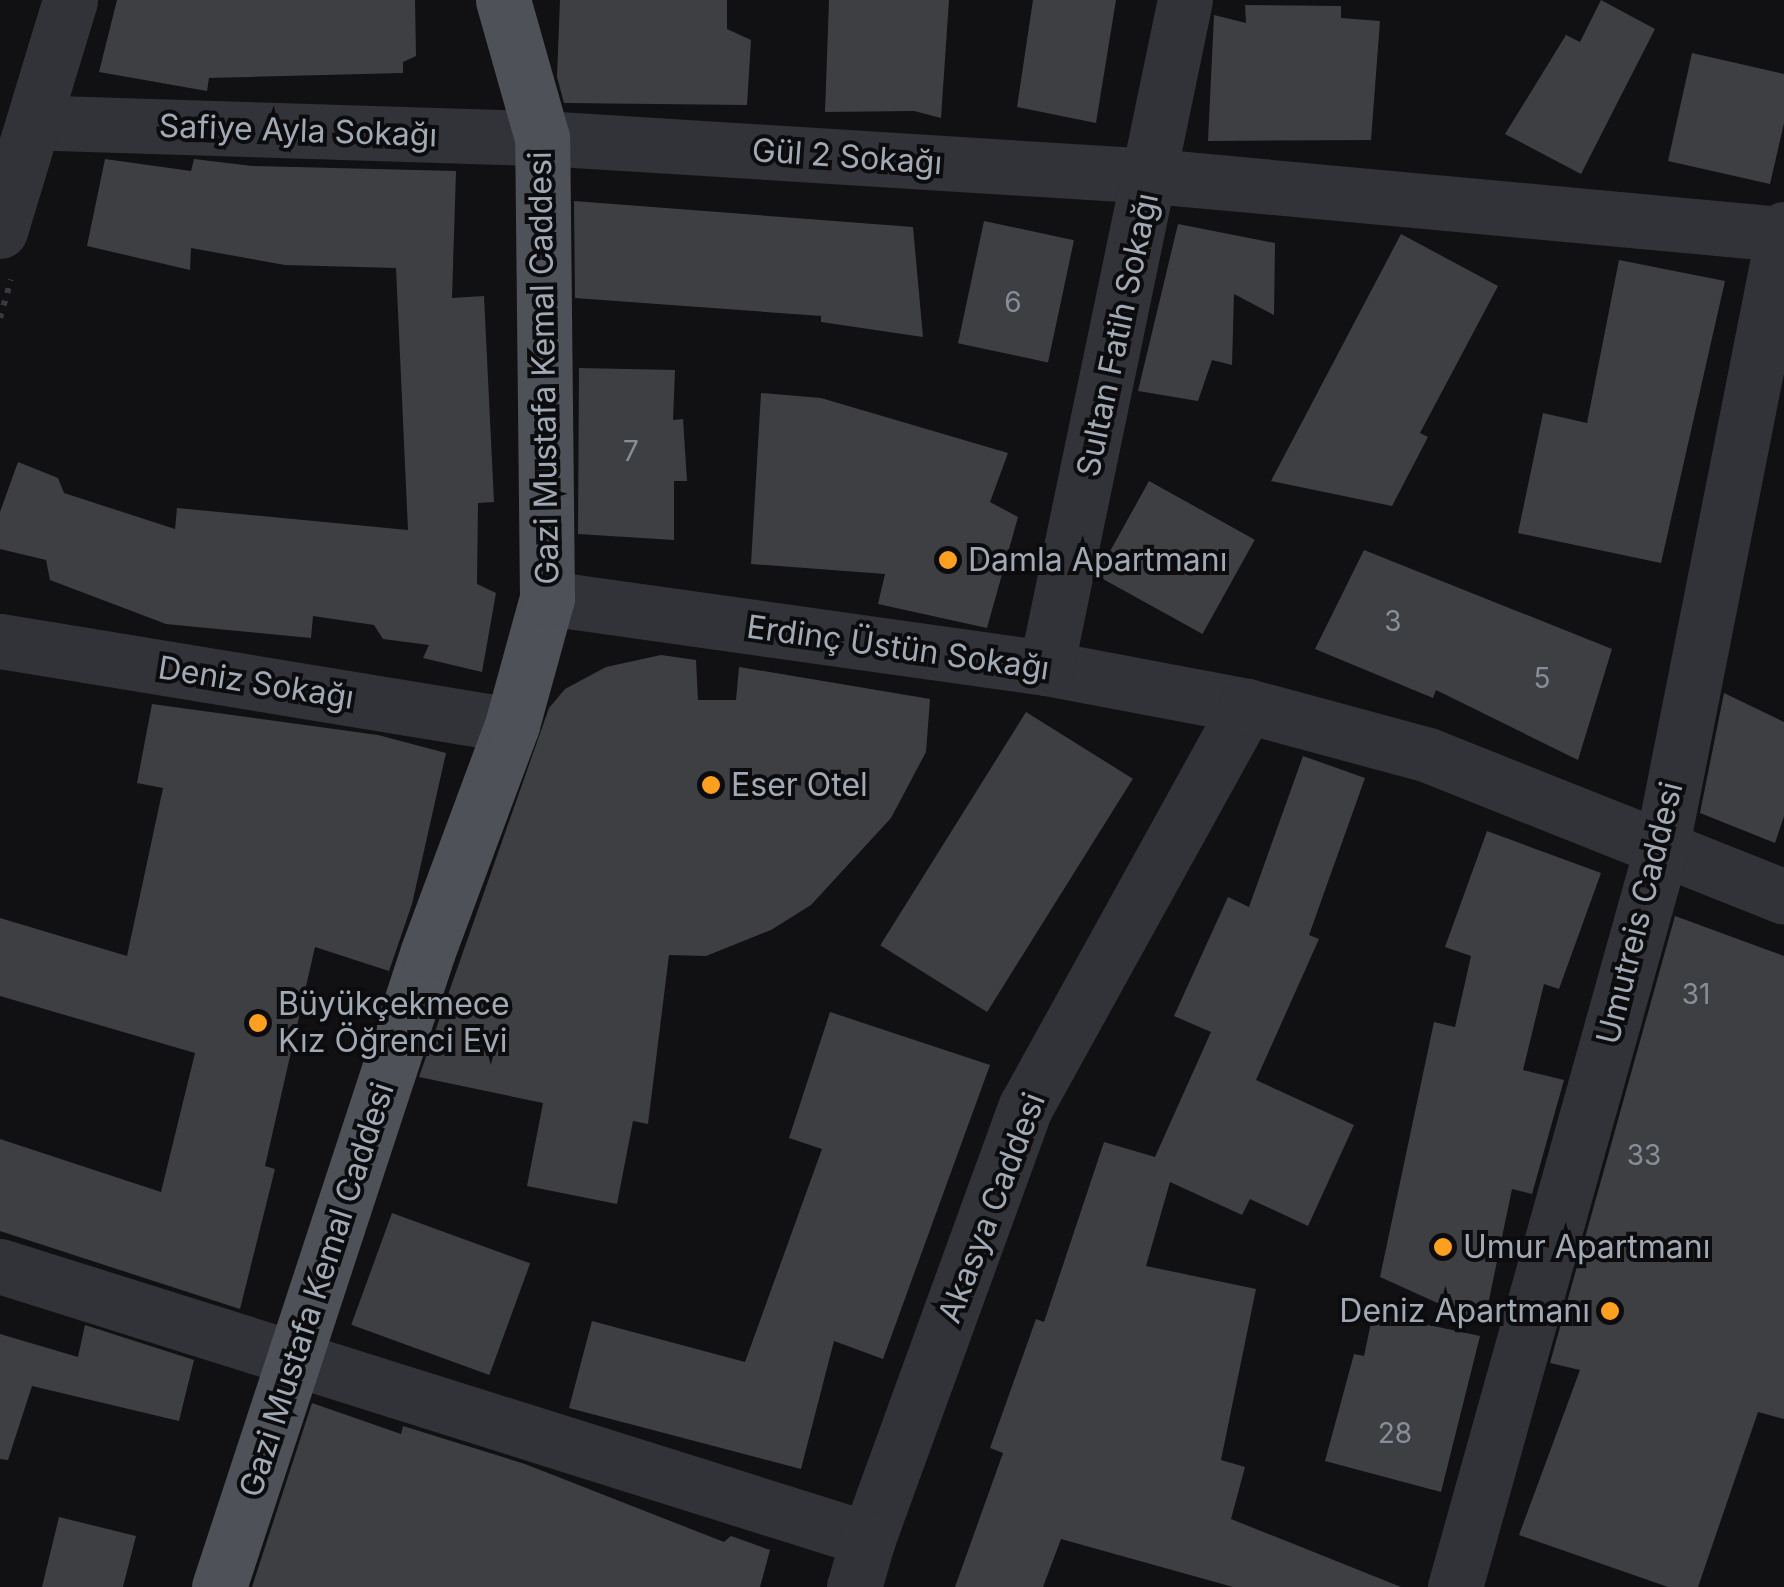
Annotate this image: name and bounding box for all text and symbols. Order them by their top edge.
street label: Safiye Ayla Sokağı [158,107,438,155]
street label: Gül 2 Sokağı [751,131,943,183]
street label: Gazi Mustafa Kemal Caddesi [521,151,567,585]
street label: Sultan Fatih Sokağı [1069,190,1167,480]
house number: 6 [1004,285,1022,319]
house number: 7 [623,434,639,468]
place label: Damla Apartmanı [968,541,1227,579]
marker: Damla Apartmanı [937,549,959,571]
house number: 3 [1384,604,1402,638]
street label: Erdinç Üstün Sokağı [744,608,1052,688]
street label: Deniz Sokağı [155,649,357,717]
house number: 5 [1533,661,1551,695]
place label: Eser Otel [731,766,868,804]
marker: Eser Otel [700,774,722,796]
street label: Umutreis Caddesi [1589,778,1691,1048]
house number: 31 [1682,977,1710,1011]
place label: Büyükçekmece Kız Öğrenci Evi [278,986,510,1061]
marker: Büyükçekmece Kız Öğrenci Evi [247,1012,269,1034]
street label: Gazi Mustafa Kemal Caddesi [232,1078,402,1502]
street label: Akasya Caddesi [931,1088,1053,1328]
house number: 33 [1627,1138,1661,1172]
place label: Umur Apartmanı [1463,1228,1710,1266]
marker: Umur Apartmanı [1432,1236,1454,1258]
place label: Deniz Apartmanı [1339,1292,1590,1330]
marker: Deniz Apartmanı [1599,1300,1621,1322]
house number: 28 [1378,1416,1412,1450]

